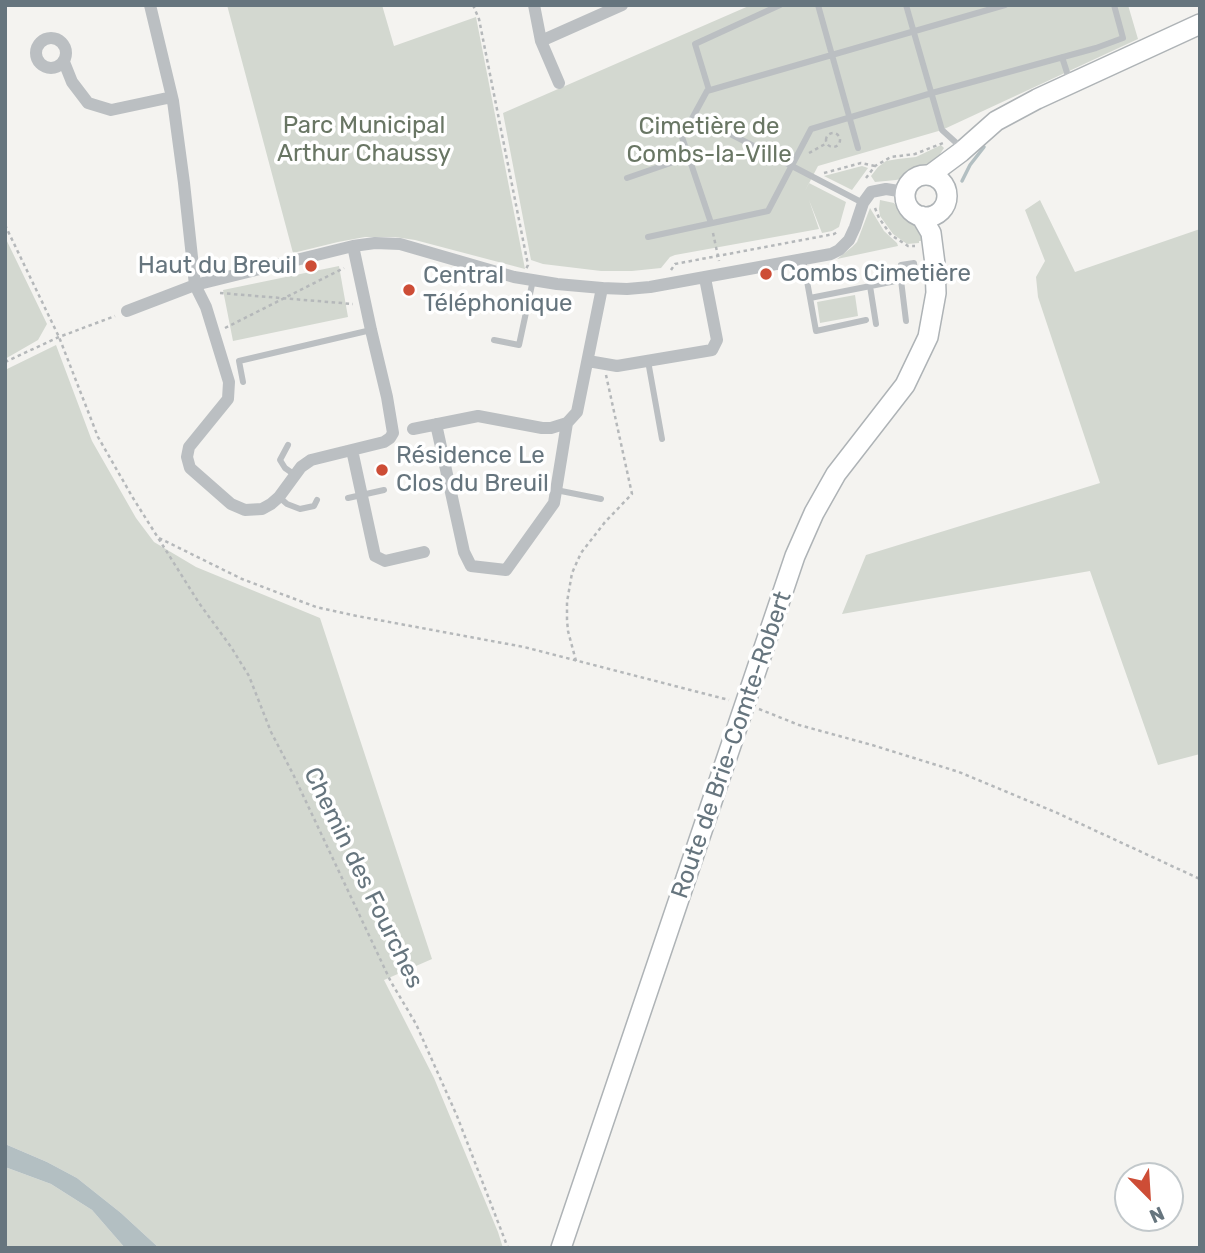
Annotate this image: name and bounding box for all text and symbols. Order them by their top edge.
park label: Parc Municipal Arthur Chaussy [277,112,451,168]
park label: Cimetière de Combs-la-Ville [626,113,792,169]
place label: Haut du Breuil [138,252,297,280]
marker: Haut du Breuil [303,258,319,274]
place label: Combs Cimetière [780,260,971,288]
place label: Central Téléphonique [423,262,573,318]
marker: Combs Cimetière [758,266,774,282]
marker: Central Téléphonique [401,282,417,298]
place label: Résidence Le Clos du Breuil [396,442,549,498]
marker: Résidence Le Clos du Breuil [374,462,390,478]
street label: Route de Brie-Comte-Robert [666,588,798,902]
street label: Chemin des Fourches [297,763,429,993]
north arrow [1114,1162,1184,1232]
text: N [1146,1202,1168,1228]

